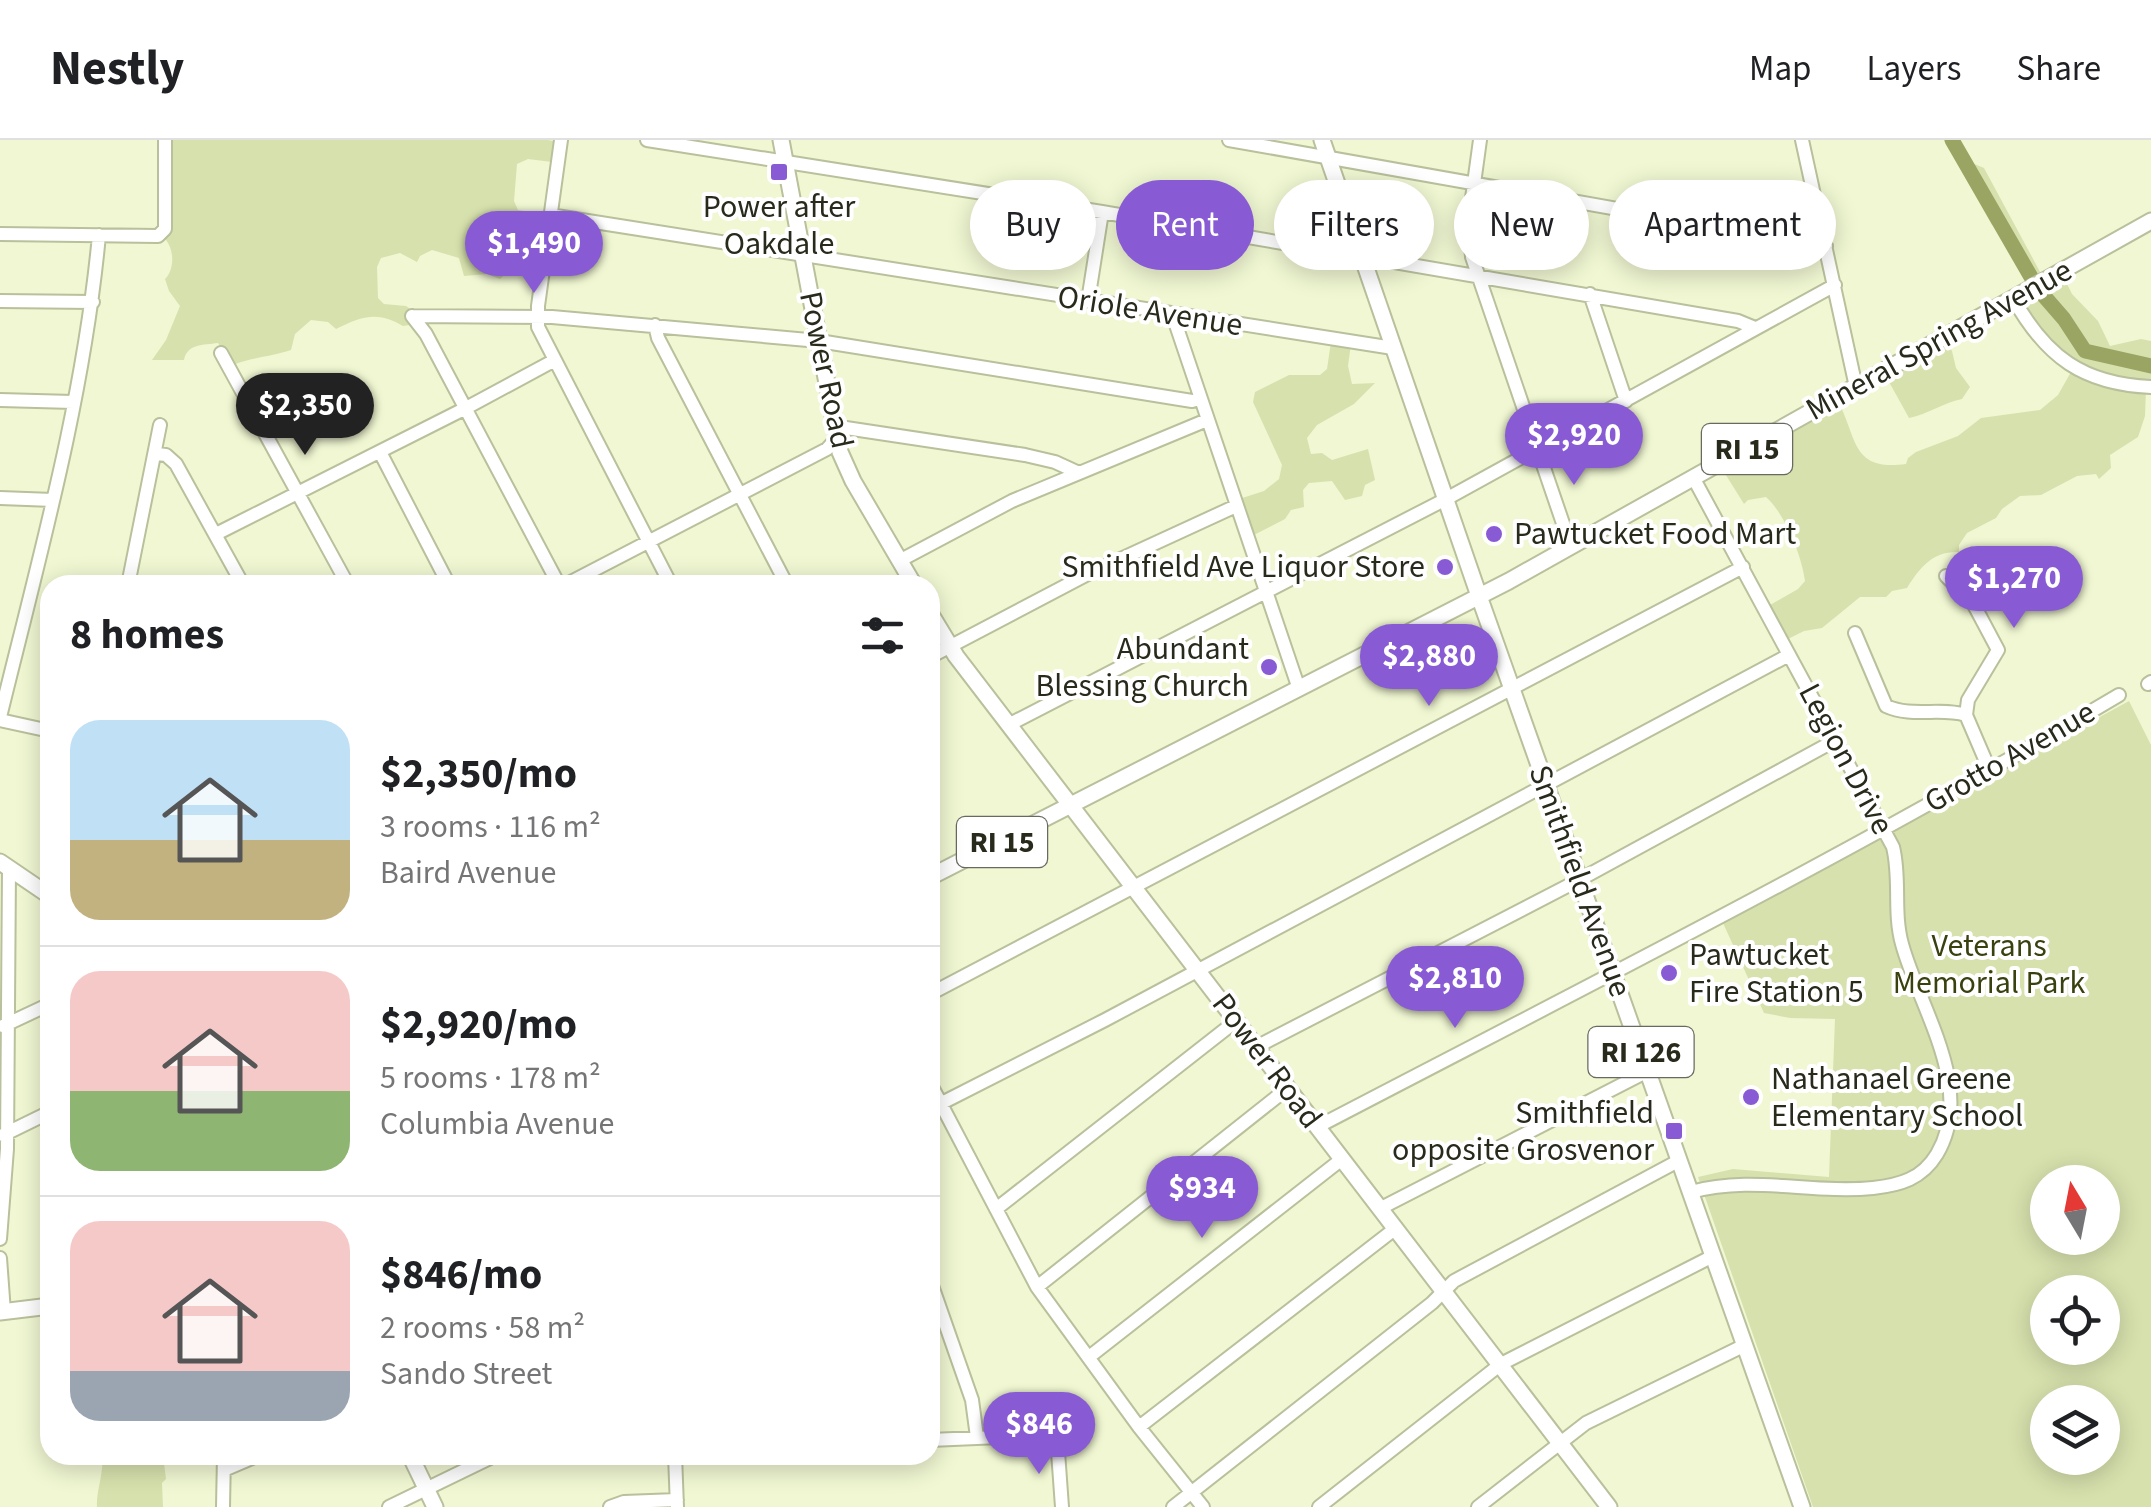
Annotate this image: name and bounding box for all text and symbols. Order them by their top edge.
text: Nestly [50,35,184,103]
text: Map [1749,44,1812,94]
text: Layers [1867,44,1961,94]
text: Share [2016,44,2101,94]
marker: Power after Oakdale [768,161,790,183]
chip: Buy [970,180,1096,270]
chip: Rent [1116,180,1254,270]
chip: Filters [1274,180,1434,270]
chip: New [1454,180,1589,270]
chip: Apartment [1609,180,1836,270]
place label: Power after Oakdale [703,184,856,267]
pin: $1,490 [453,211,615,296]
text: $1,490 [487,220,581,266]
street label: Mineral Spring Avenue [1798,248,2080,432]
street label: Oriole Avenue [1054,274,1246,348]
street label: Power Road [787,287,865,453]
pin: $2,350 [224,373,386,458]
text: $2,350 [258,382,352,428]
pin: $2,920 [1493,403,1655,488]
text: $2,920 [1527,412,1621,458]
road number: RI 15 [1702,424,1792,474]
place label: Pawtucket Food Mart [1514,511,1796,557]
marker: Pawtucket Food Mart [1483,523,1505,545]
place label: Smithfield Ave Liquor Store [1061,544,1425,590]
pin: $1,270 [1933,546,2095,631]
text: $1,270 [1967,555,2061,601]
marker: Smithfield Ave Liquor Store [1434,556,1456,578]
text: 8 homes [70,605,224,665]
icon: filters [855,608,910,663]
pin: $2,880 [1348,624,1510,709]
place label: Abundant Blessing Church [1036,626,1249,709]
text: $2,880 [1382,633,1476,679]
marker: Abundant Blessing Church [1258,656,1280,678]
street label: Legion Drive [1787,675,1905,843]
street label: Grotto Avenue [1916,690,2104,824]
text: $2,350/mo [380,744,577,804]
street label: Smithfield Avenue [1517,759,1643,1003]
icon: home [150,760,270,880]
text: 3 rooms · 116 m² [380,804,601,850]
road number: RI 15 [957,817,1047,867]
text: Baird Avenue [380,850,556,896]
park label: Veterans Memorial Park [1893,923,2085,1006]
place label: Pawtucket Fire Station 5 [1689,932,1864,1015]
pin: $2,810 [1374,946,1536,1031]
text: $2,810 [1408,955,1502,1001]
marker: Pawtucket Fire Station 5 [1658,962,1680,984]
street label: Power Road [1201,983,1333,1139]
text: $2,920/mo [380,995,577,1055]
icon: home [150,1011,270,1131]
road number: RI 126 [1588,1027,1694,1077]
text: 5 rooms · 178 m² [380,1055,601,1101]
place label: Nathanael Greene Elementary School [1771,1056,2023,1139]
marker: Nathanael Greene Elementary School [1740,1086,1762,1108]
place label: Smithfield opposite Grosvenor [1392,1090,1655,1173]
text: Columbia Avenue [380,1101,614,1147]
marker: Smithfield opposite Grosvenor [1663,1120,1685,1142]
pin: $934 [1143,1156,1261,1241]
text: $934 [1168,1165,1236,1211]
north arrow [2030,1165,2120,1255]
map controls [2030,1165,2120,1475]
text: $846/mo [380,1245,542,1305]
icon: home [150,1261,270,1381]
button: locate [2030,1275,2120,1365]
text: 2 rooms · 58 m² [380,1305,585,1351]
text: Sando Street [380,1351,552,1397]
button: layers [2030,1385,2120,1475]
pin: $846 [980,1392,1098,1477]
text: $846 [1005,1401,1073,1447]

